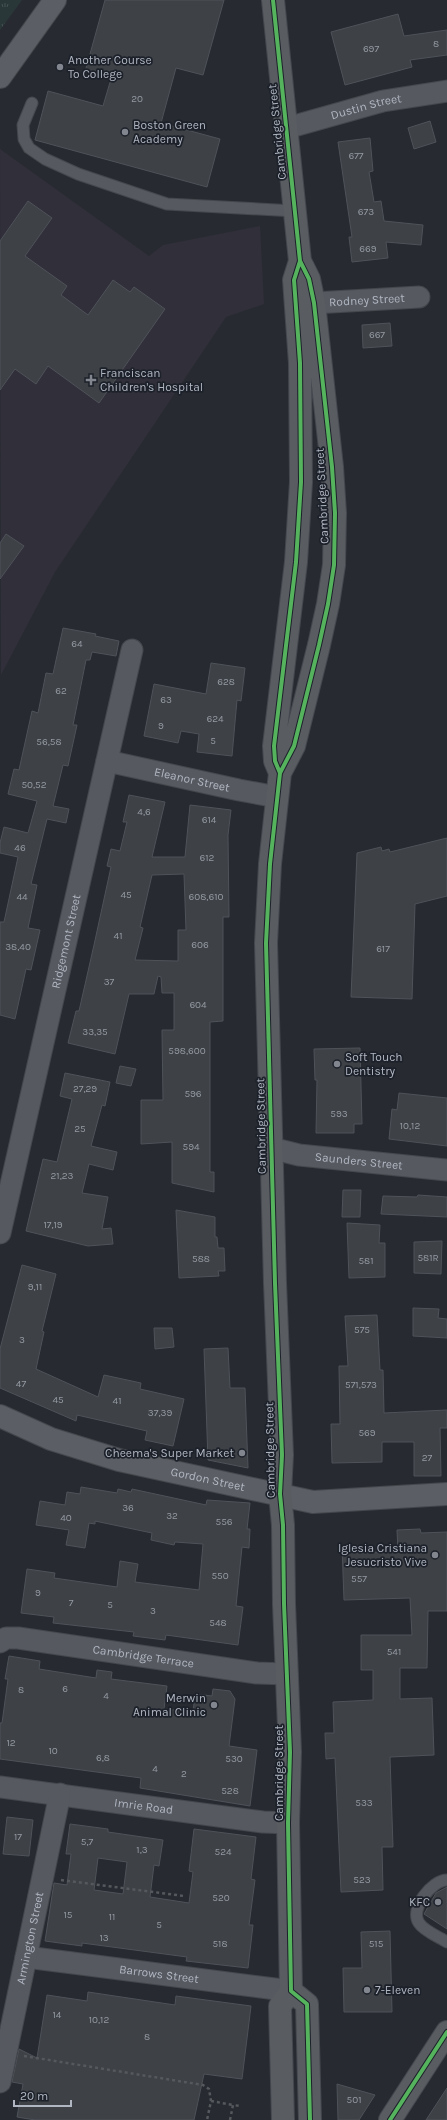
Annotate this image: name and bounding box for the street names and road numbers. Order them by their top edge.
street label: Cambridge Street [265,83,289,180]
street label: Dustin Street [329,91,403,122]
street label: Rodney Street [329,291,406,309]
street label: Cambridge Street [312,447,332,544]
street label: Eleanor Street [153,765,232,795]
street label: Ridgemont Street [49,892,84,990]
street label: Cambridge Street [253,1077,269,1174]
street label: Saunders Street [314,1150,404,1173]
street label: Cambridge Street [262,1401,278,1498]
street label: Gordon Street [169,1464,247,1494]
street label: Cambridge Terrace [92,1642,195,1671]
street label: Cambridge Street [272,1724,286,1821]
street label: Imrie Road [113,1795,174,1817]
street label: Armington Street [14,1890,47,1986]
street label: Barrows Street [118,1962,200,1986]

